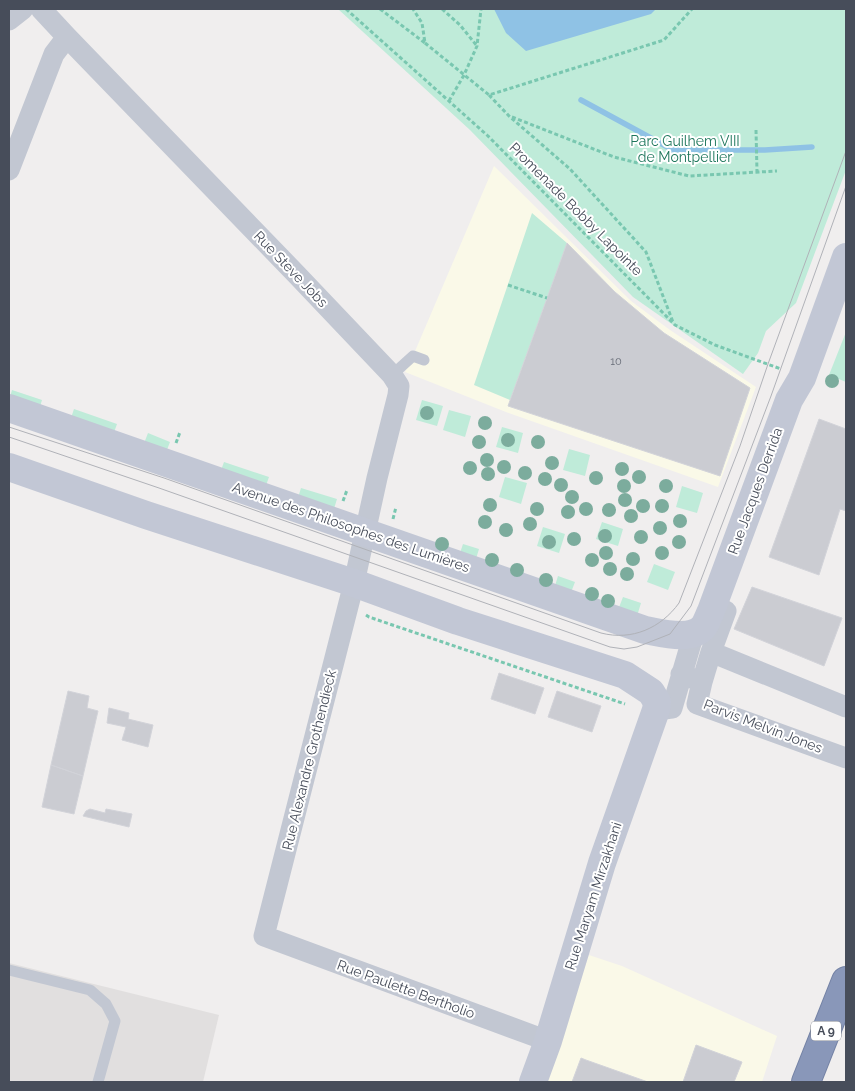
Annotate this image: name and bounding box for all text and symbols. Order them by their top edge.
park label: Parc Guilhem VIII de Montpellier [630,133,740,165]
street label: Promenade Bobby Lapointe [506,139,646,279]
street label: Rue Steve Jobs [251,228,331,310]
house number: 10 [610,355,622,368]
street label: Rue Jacques Derrida [725,426,785,556]
street label: Avenue des Philosophes des Lumières [230,479,472,575]
street label: Rue Alexandre Grothendieck [279,668,339,852]
street label: Parvis Melvin Jones [701,696,825,756]
street label: Rue Maryam Mirzakhani [562,820,624,972]
street label: Rue Paulette Bertholio [335,957,477,1021]
road number: A 9 [811,1021,841,1040]

